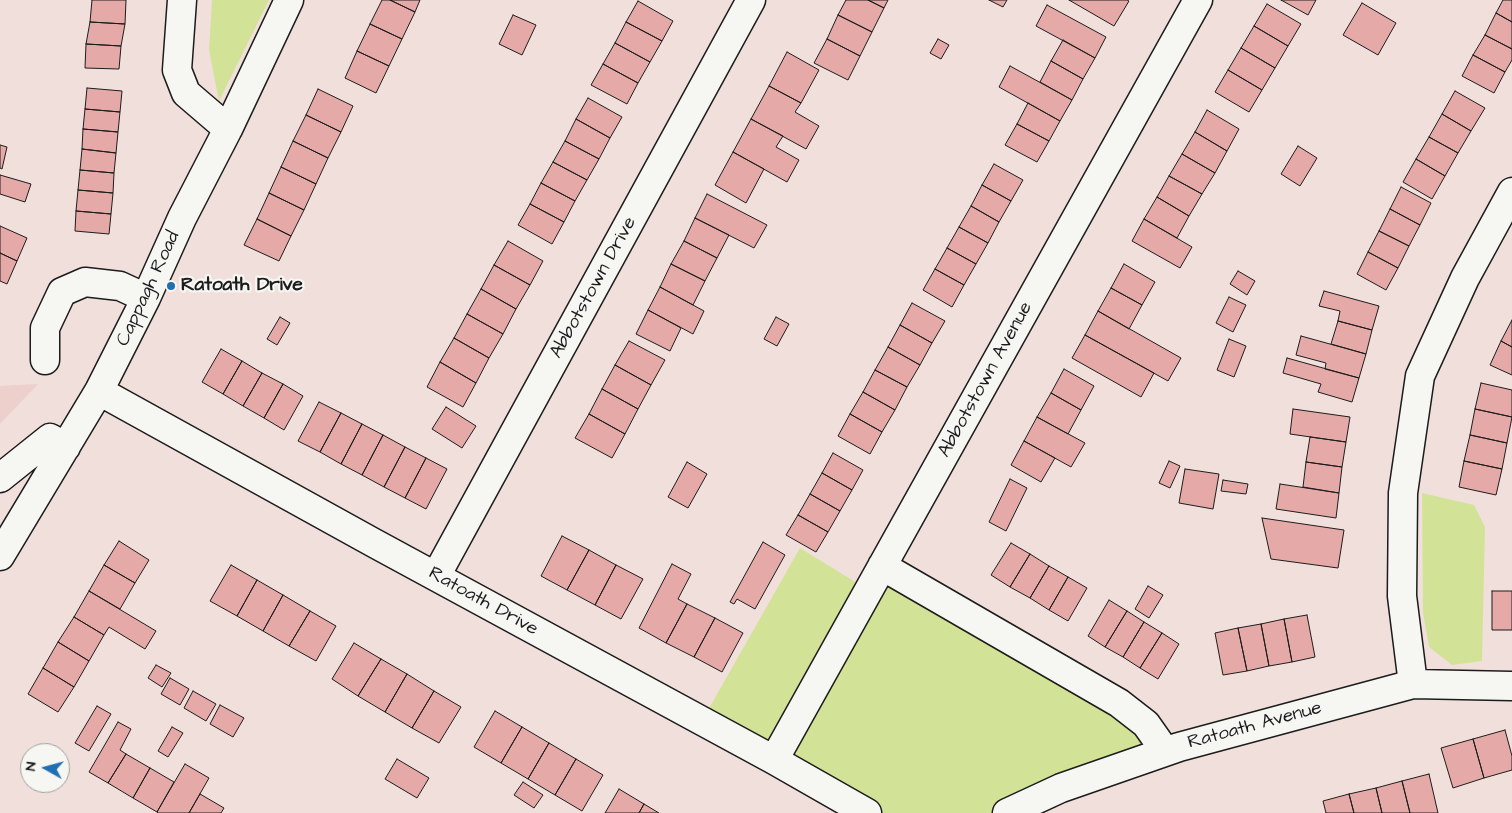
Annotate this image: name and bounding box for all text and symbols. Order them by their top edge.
street label: Abbotstown Drive [546,213,642,363]
street label: Cappagh Road [112,228,186,350]
place label: Ratoath Drive [181,275,303,297]
marker: Ratoath Drive [165,280,177,292]
street label: Abbotstown Avenue [934,298,1038,462]
street label: Ratoath Drive [424,563,542,641]
street label: Ratoath Avenue [1186,697,1324,755]
north arrow [20,743,70,793]
text: N [21,761,42,772]

